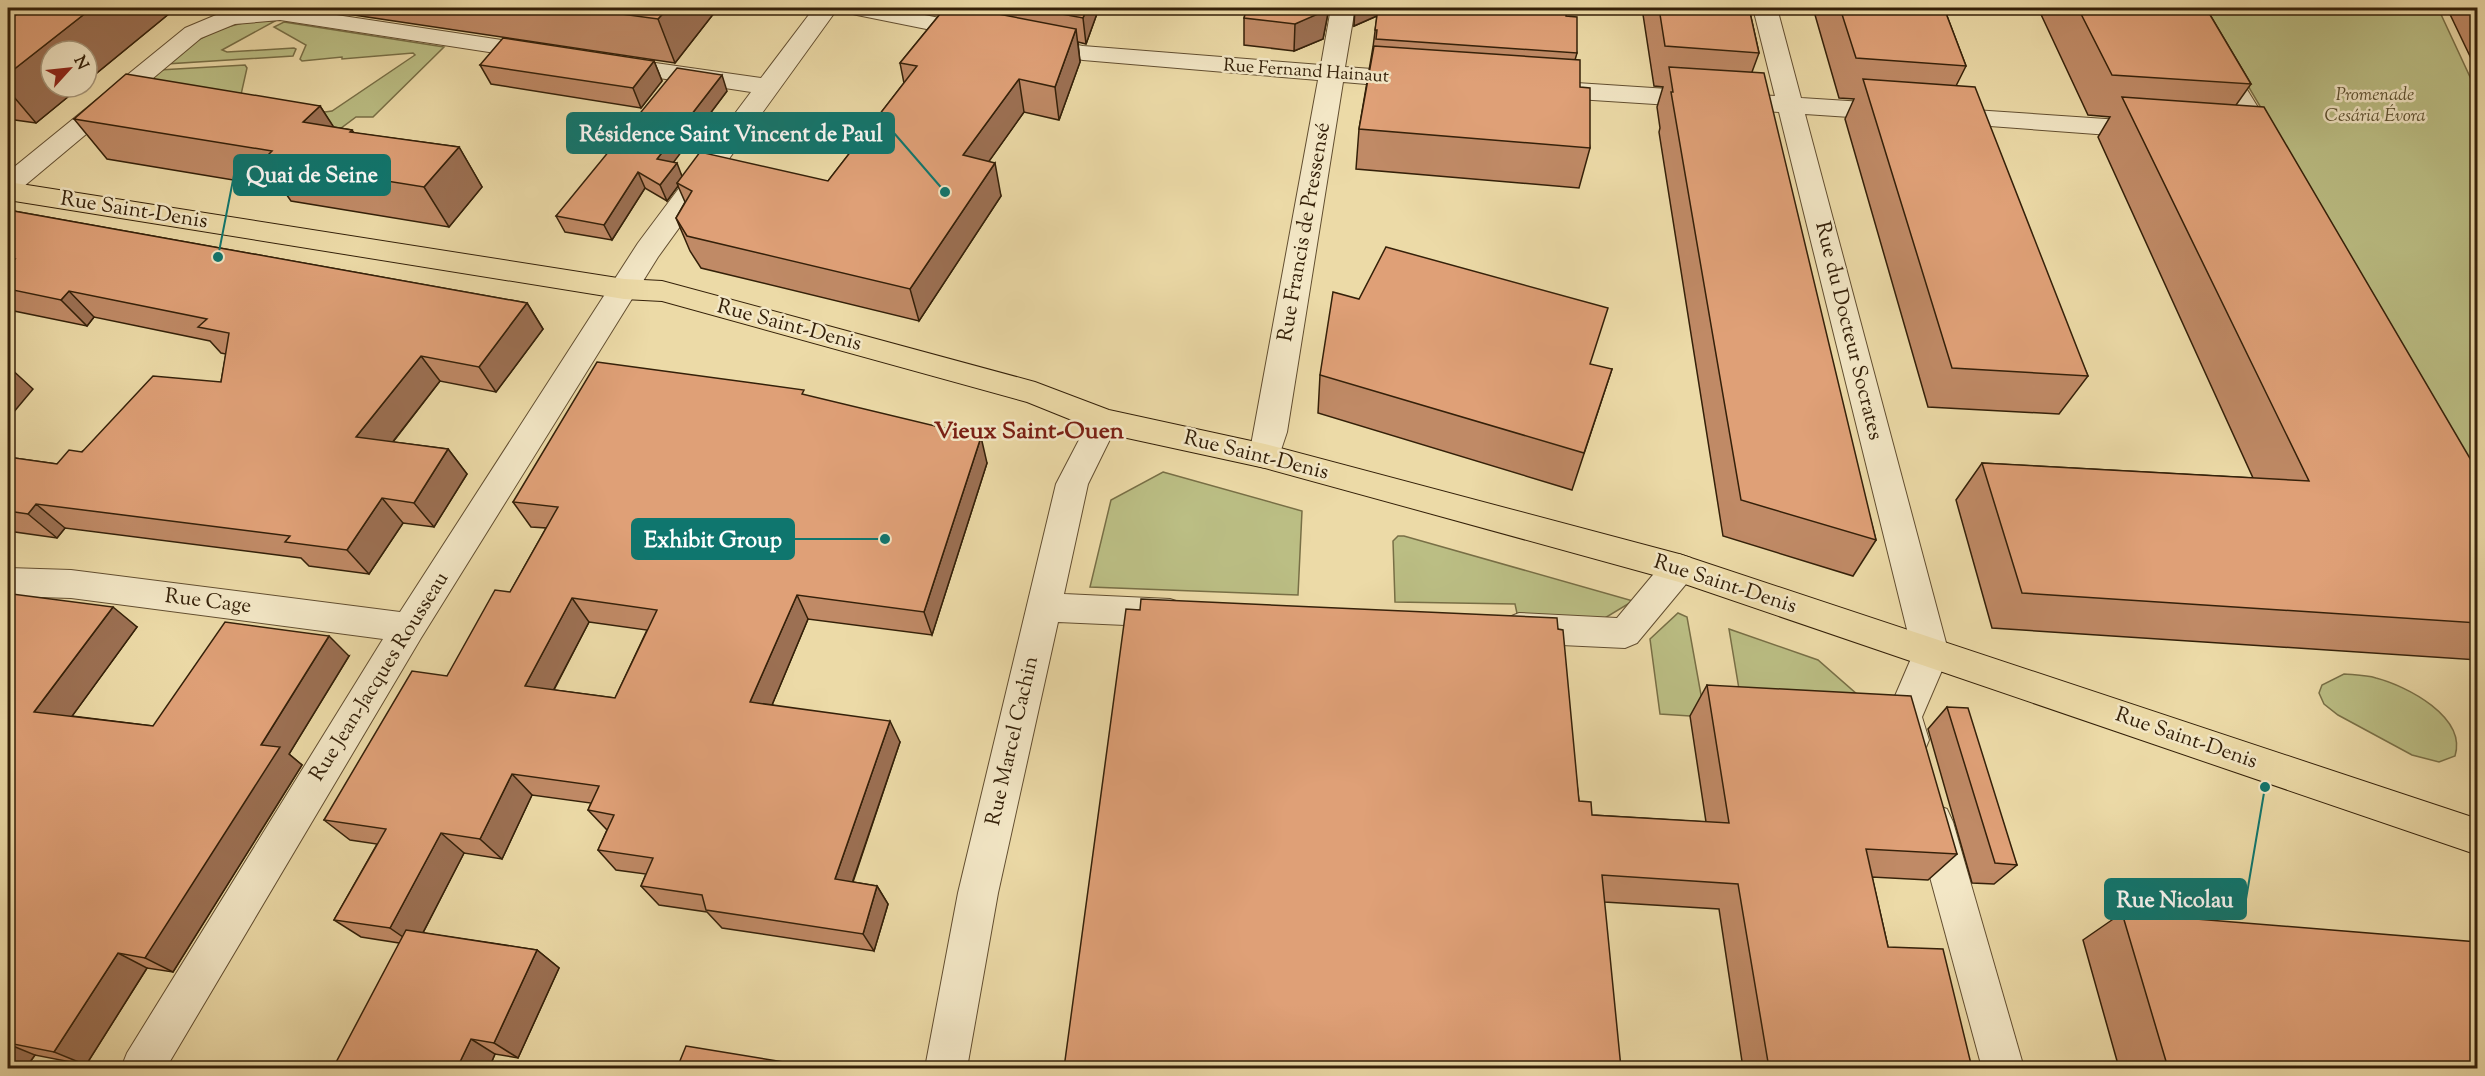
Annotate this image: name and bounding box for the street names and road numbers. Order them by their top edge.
street label: Rue Fernand Hainaut [1222,53,1390,91]
street label: Rue Francis de Pressensé [1271,120,1339,344]
street label: Rue Saint-Denis [58,185,210,237]
street label: Rue du Docteur Socrates [1806,219,1890,443]
street label: Rue Saint-Denis [713,292,865,360]
street label: Rue Saint-Denis [1180,423,1332,489]
street label: Rue Saint-Denis [1650,548,1800,622]
street label: Rue Jean-Jacques Rousseau [303,566,457,788]
street label: Rue Cage [163,582,253,622]
street label: Rue Marcel Cachin [979,653,1047,829]
street label: Rue Saint-Denis [2111,701,2261,777]

